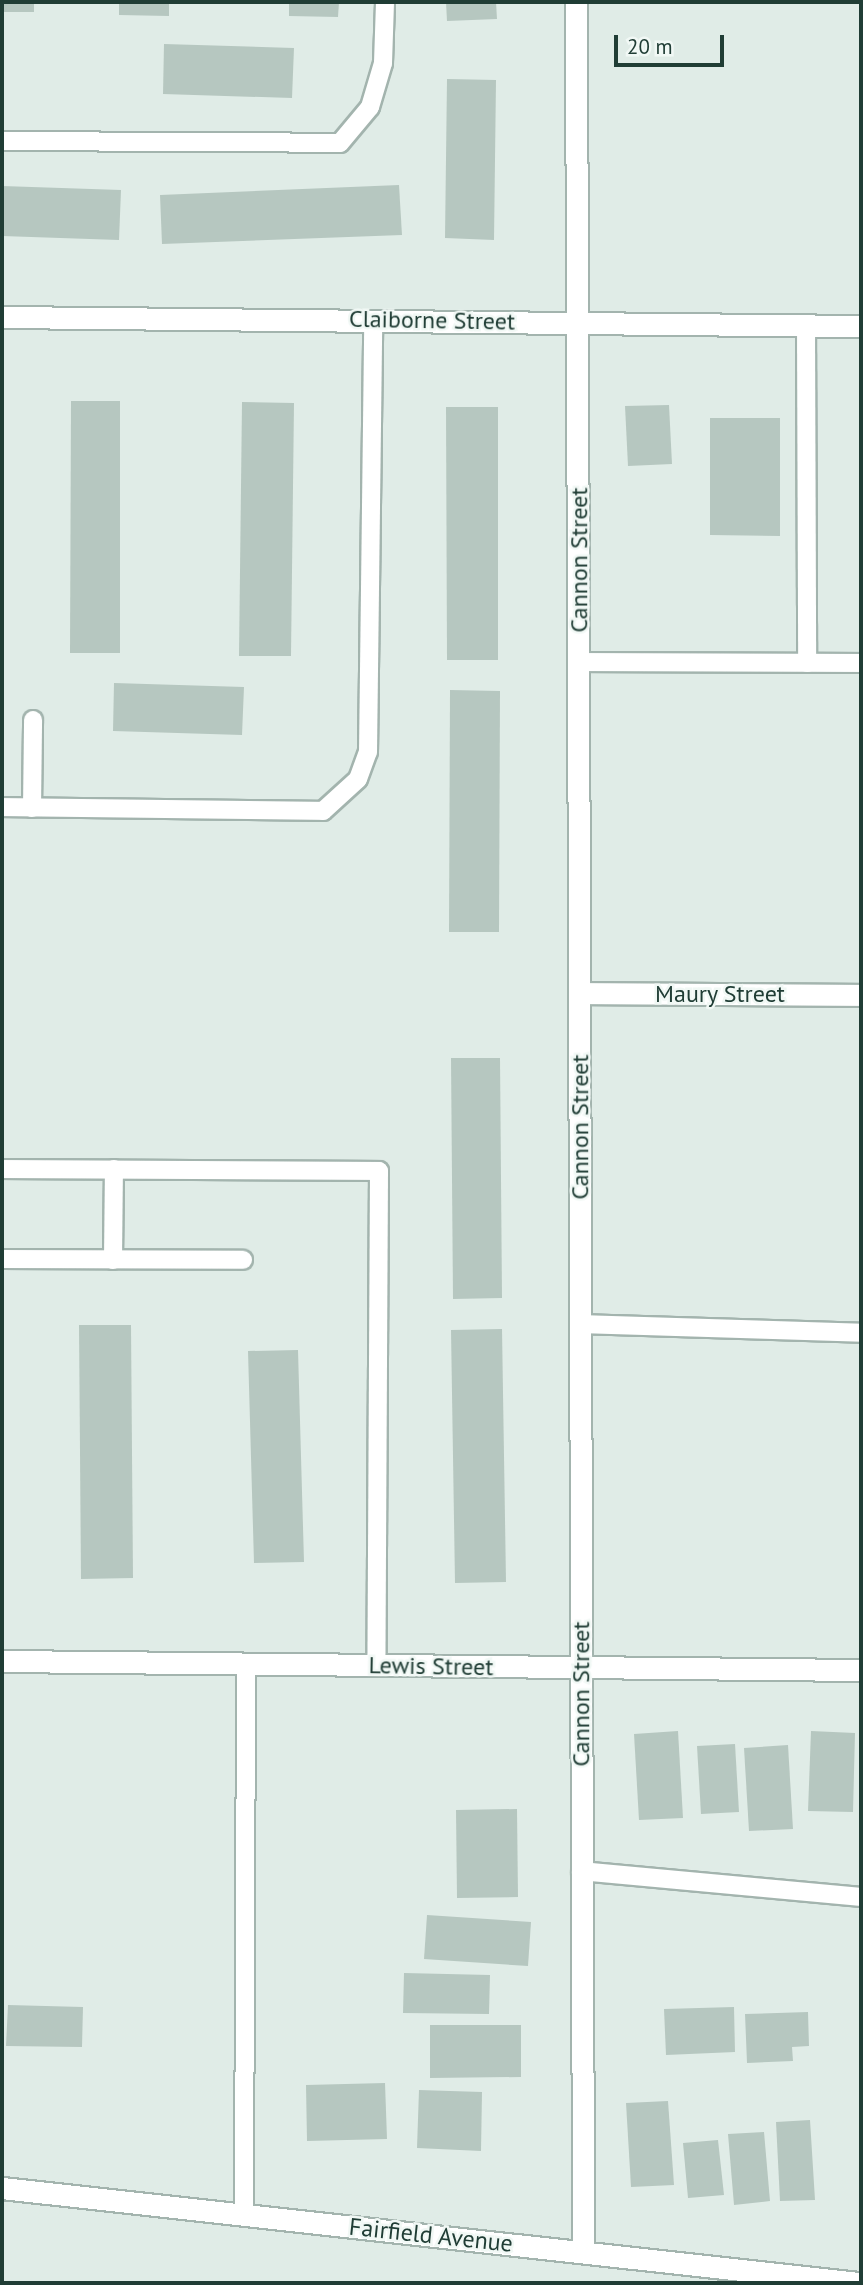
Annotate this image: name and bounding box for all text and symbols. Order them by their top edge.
scale bar [618,21,728,65]
text: 20 m [627,33,673,60]
street label: Claiborne Street [349,304,515,336]
street label: Cannon Street [565,487,593,633]
street label: Maury Street [655,980,785,1008]
street label: Cannon Street [566,1054,594,1200]
street label: Cannon Street [567,1621,595,1767]
street label: Lewis Street [368,1651,494,1681]
street label: Fairfield Avenue [347,2212,515,2258]

